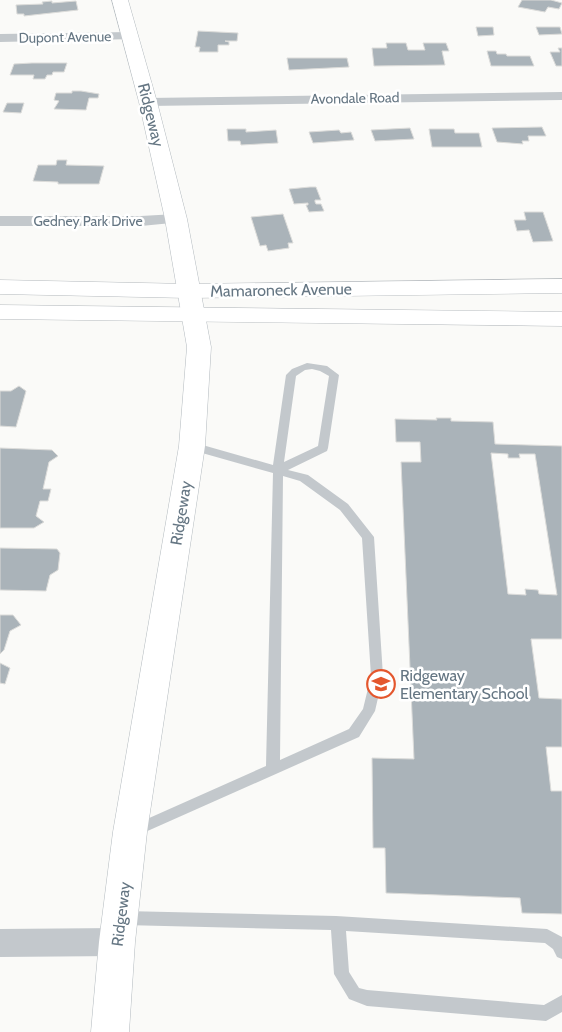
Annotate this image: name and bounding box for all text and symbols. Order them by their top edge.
street label: Dupont Avenue [18,27,112,47]
street label: Ridgeway [134,81,168,149]
street label: Avondale Road [310,88,400,108]
street label: Gedney Park Drive [33,212,143,230]
street label: Mamaroneck Avenue [210,279,352,301]
street label: Ridgeway [167,479,195,547]
place label: Ridgeway Elementary School [400,666,528,703]
school or university icon: Ridgeway Elementary School [366,669,396,699]
street label: Ridgeway [108,881,134,947]

